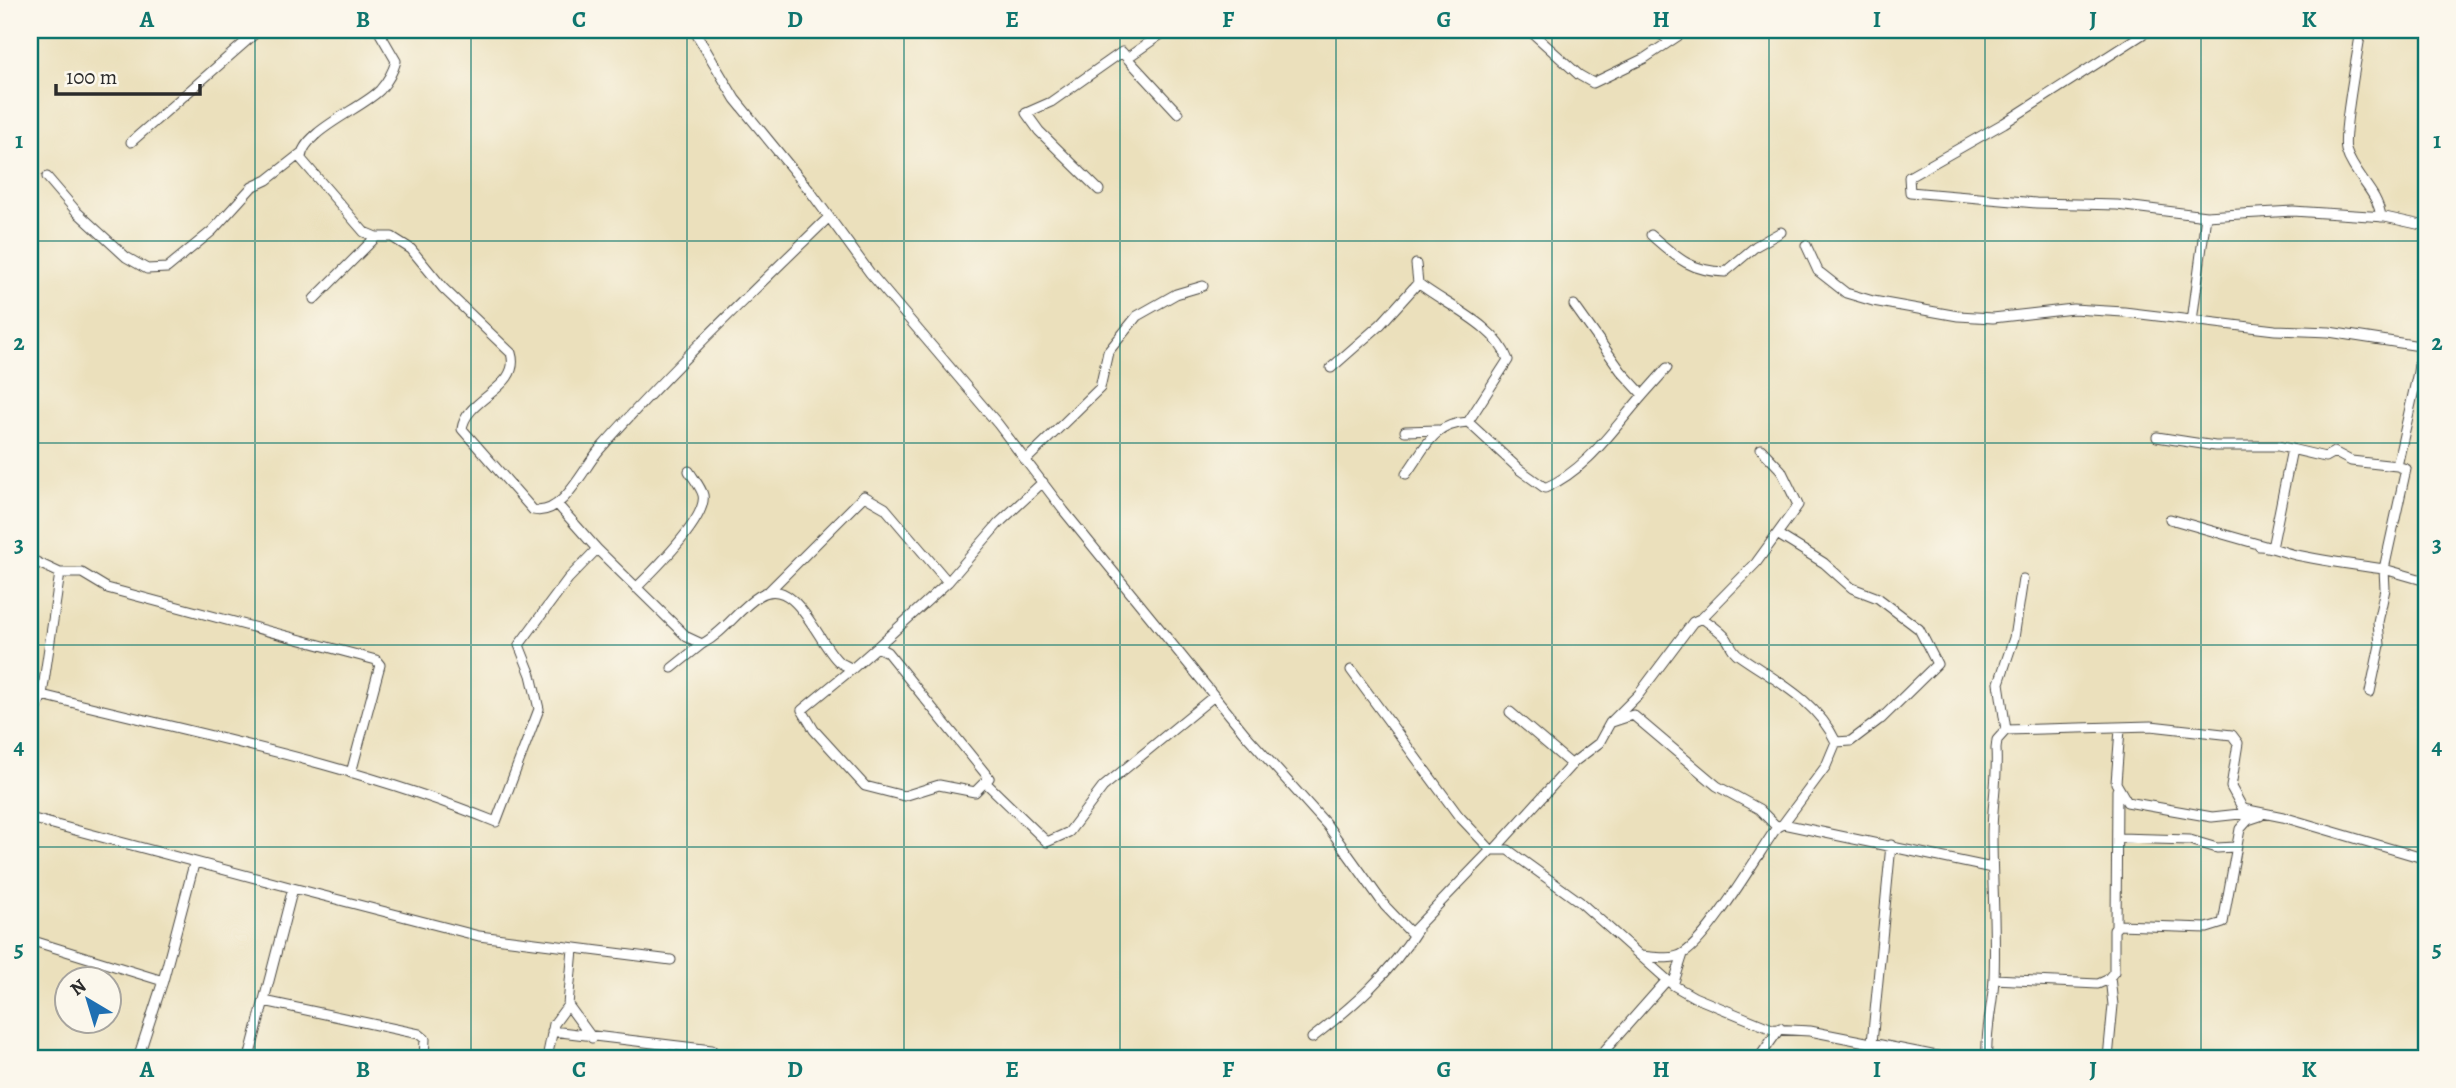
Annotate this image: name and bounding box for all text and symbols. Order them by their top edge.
text: A [139,4,155,35]
text: B [356,4,370,35]
text: C [572,4,586,35]
text: D [787,4,803,35]
text: E [1005,4,1019,35]
text: F [1222,4,1235,35]
text: G [1436,4,1452,35]
text: H [1652,4,1670,35]
text: I [1873,4,1881,35]
text: J [2089,4,2097,35]
text: K [2301,4,2317,35]
scale bar [56,52,200,96]
text: 100 m [66,63,117,91]
text: 1 [15,125,23,156]
text: 1 [2433,125,2441,156]
text: 2 [13,327,25,358]
text: 2 [2431,327,2443,358]
text: 3 [14,529,24,560]
text: 3 [2432,529,2442,560]
text: 4 [14,731,25,762]
text: 4 [2432,731,2443,762]
text: 5 [14,933,24,964]
text: 5 [2432,933,2442,964]
north arrow [52,965,122,1036]
text: N [65,973,92,1002]
text: A [139,1054,155,1085]
text: B [356,1054,370,1085]
text: C [572,1054,586,1085]
text: D [787,1054,803,1085]
text: E [1005,1054,1019,1085]
text: F [1222,1054,1235,1085]
text: G [1436,1054,1452,1085]
text: H [1652,1054,1670,1085]
text: I [1873,1054,1881,1085]
text: J [2089,1054,2097,1085]
text: K [2301,1054,2317,1085]

